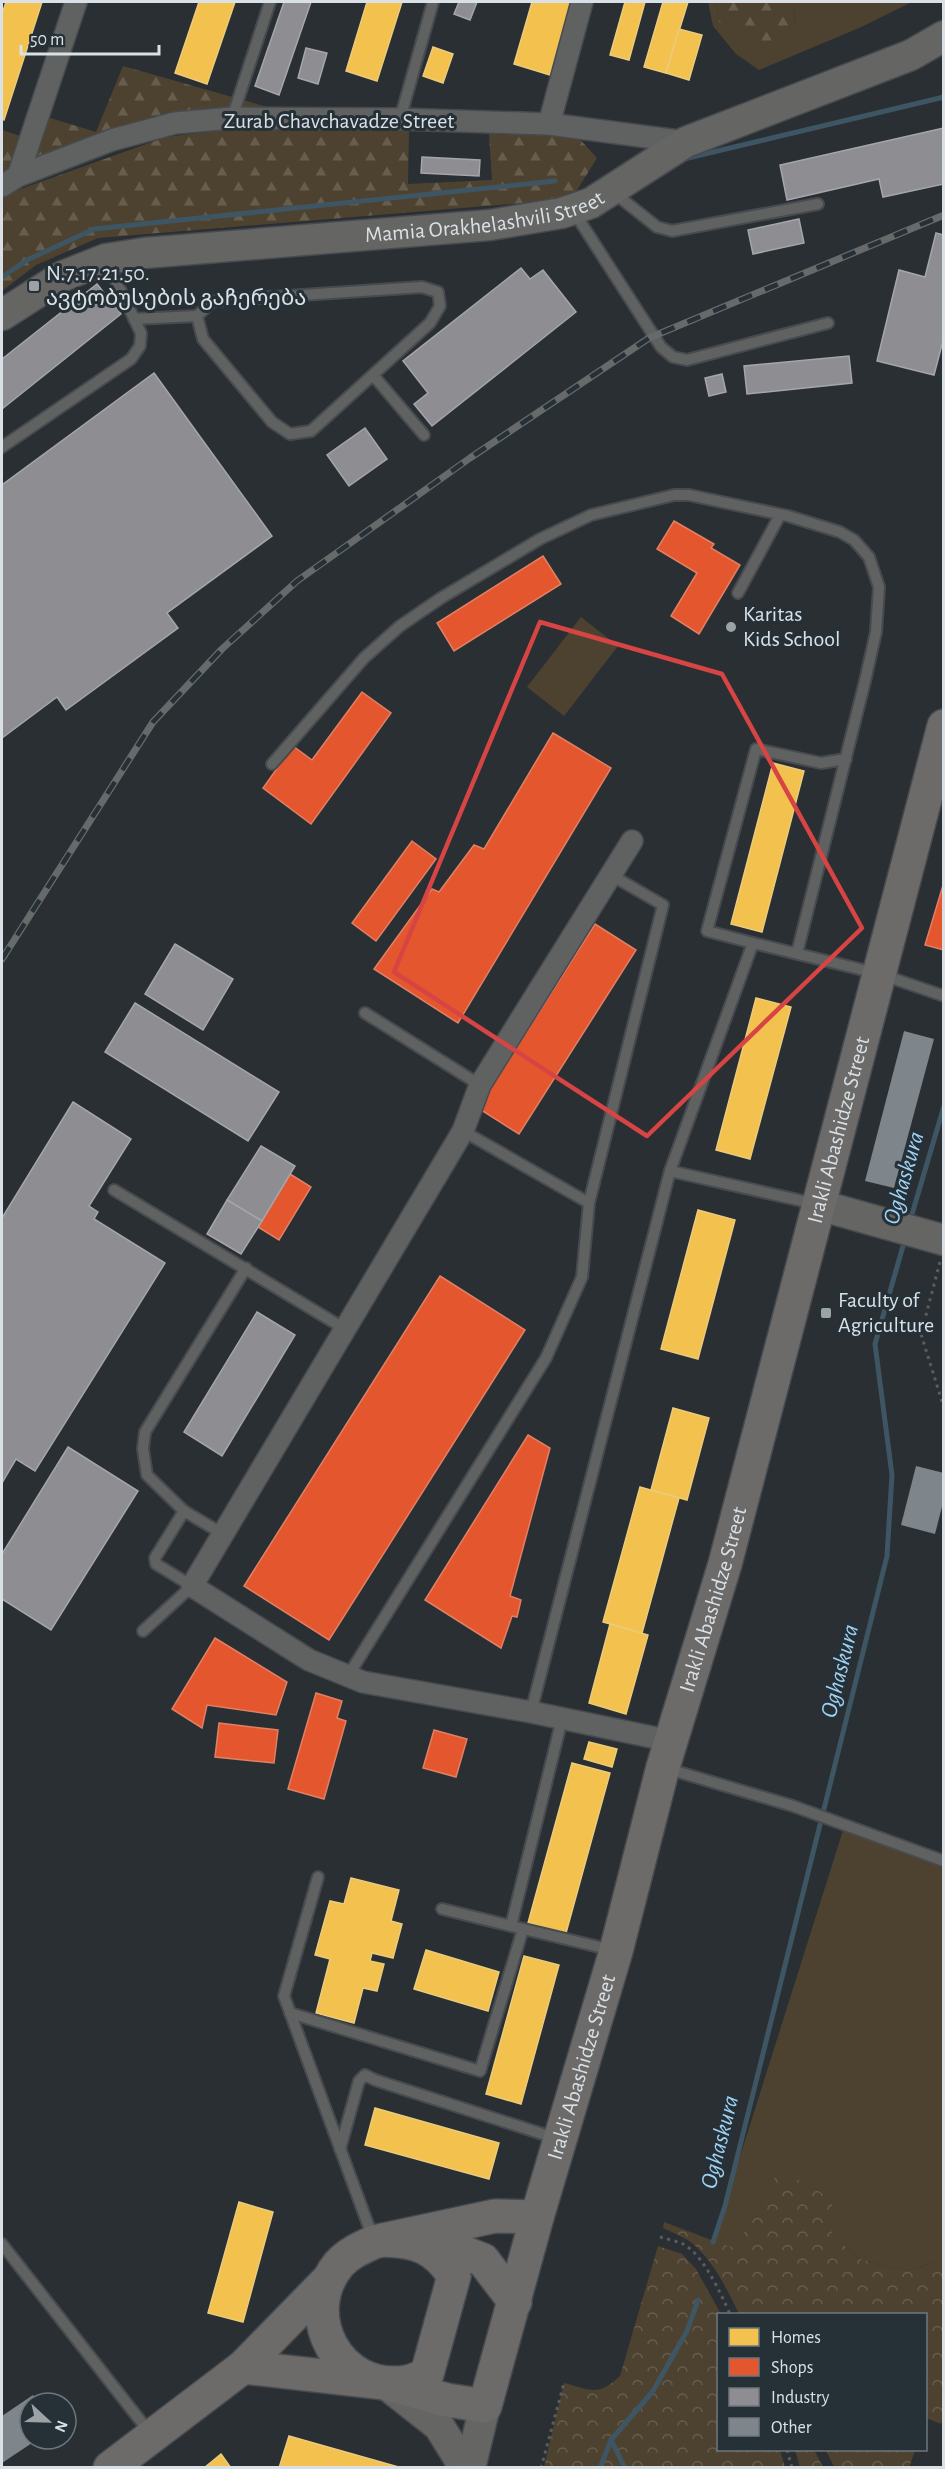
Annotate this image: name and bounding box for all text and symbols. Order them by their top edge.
scale bar [21,18,159,56]
text: 50 m [30,31,64,49]
street label: Zurab Chavchavadze Street [224,110,454,132]
street label: Mamia Orakhelashvili Street [364,187,608,246]
place label: N.7.17.21.50. ავტობუსების გაჩერება [46,262,306,310]
marker: N.7.17.21.50. ავტობუსების გაჩერება [27,279,41,293]
place label: Karitas Kids School [743,603,840,650]
marker: Karitas Kids School [724,620,738,634]
street label: Irakli Abashidze Street [804,1034,873,1226]
water label: Oghaskura [879,1129,929,1227]
place label: Faculty of Agriculture [838,1289,934,1336]
marker: Faculty of Agriculture [819,1306,833,1320]
street label: Irakli Abashidze Street [676,1504,750,1695]
water label: Oghaskura [817,1622,863,1720]
street label: Irakli Abashidze Street [544,1972,619,2162]
water label: Oghaskura [697,2093,743,2191]
legend [717,2313,927,2451]
text: Homes [771,2329,821,2347]
text: Shops [771,2359,813,2377]
text: Industry [771,2389,830,2407]
north arrow [18,2391,78,2451]
text: N [51,2418,70,2434]
text: Other [771,2419,812,2437]

